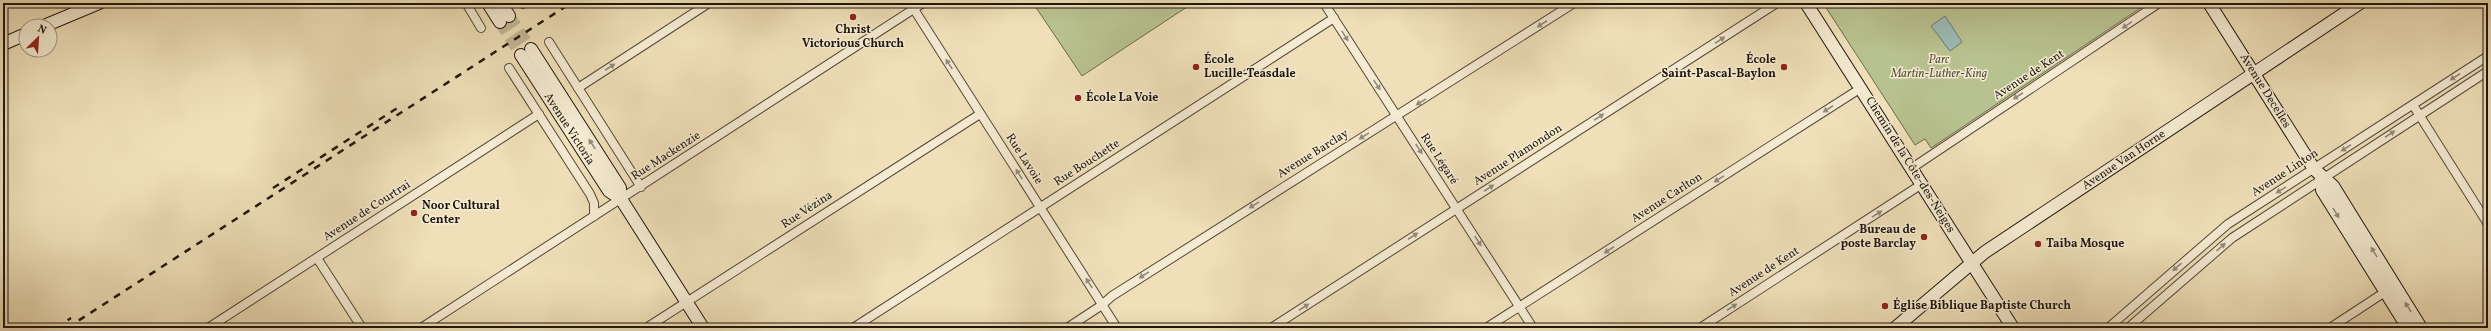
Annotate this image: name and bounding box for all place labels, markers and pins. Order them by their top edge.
marker: Christ Victorious Church [848,12,858,22]
place label: Christ Victorious Church [802,22,904,52]
place label: École Lucille-Teasdale [1204,51,1296,82]
place label: École Saint-Pascal-Baylon [1661,51,1776,82]
marker: École Lucille-Teasdale [1191,62,1201,72]
marker: École Saint-Pascal-Baylon [1779,62,1789,72]
place label: École La Voie [1086,89,1158,106]
marker: École La Voie [1073,93,1083,103]
place label: Noor Cultural Center [422,198,500,228]
marker: Noor Cultural Center [409,208,419,218]
place label: Bureau de poste Barclay [1840,222,1916,252]
marker: Bureau de poste Barclay [1919,232,1929,242]
place label: Taiba Mosque [2046,236,2124,252]
marker: Taiba Mosque [2033,239,2043,249]
place label: Église Biblique Baptiste Church [1893,297,2071,314]
marker: Église Biblique Baptiste Church [1880,301,1890,311]

